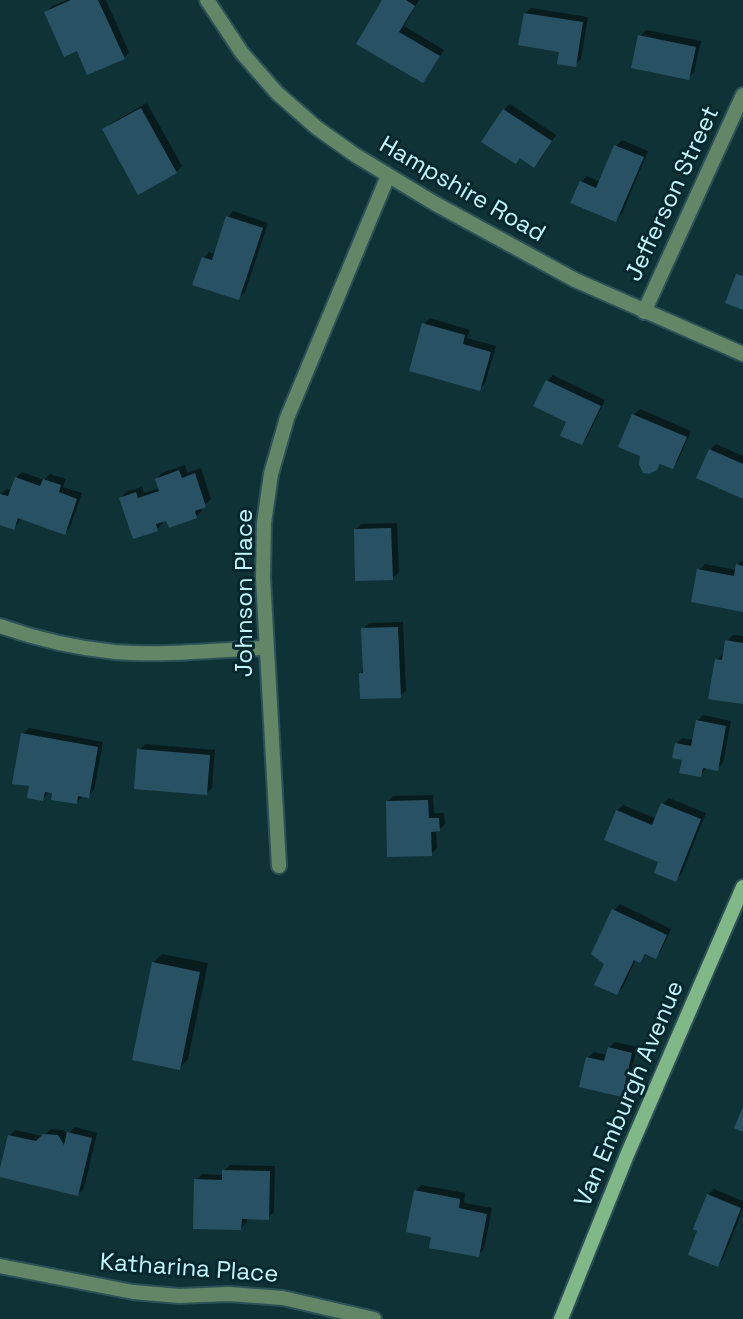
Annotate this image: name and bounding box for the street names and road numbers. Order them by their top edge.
street label: Jefferson Street [620,102,726,286]
street label: Hampshire Road [374,131,550,249]
street label: Johnson Place [231,509,259,677]
street label: Van Emburgh Avenue [569,977,691,1211]
street label: Katharina Place [99,1248,279,1290]

